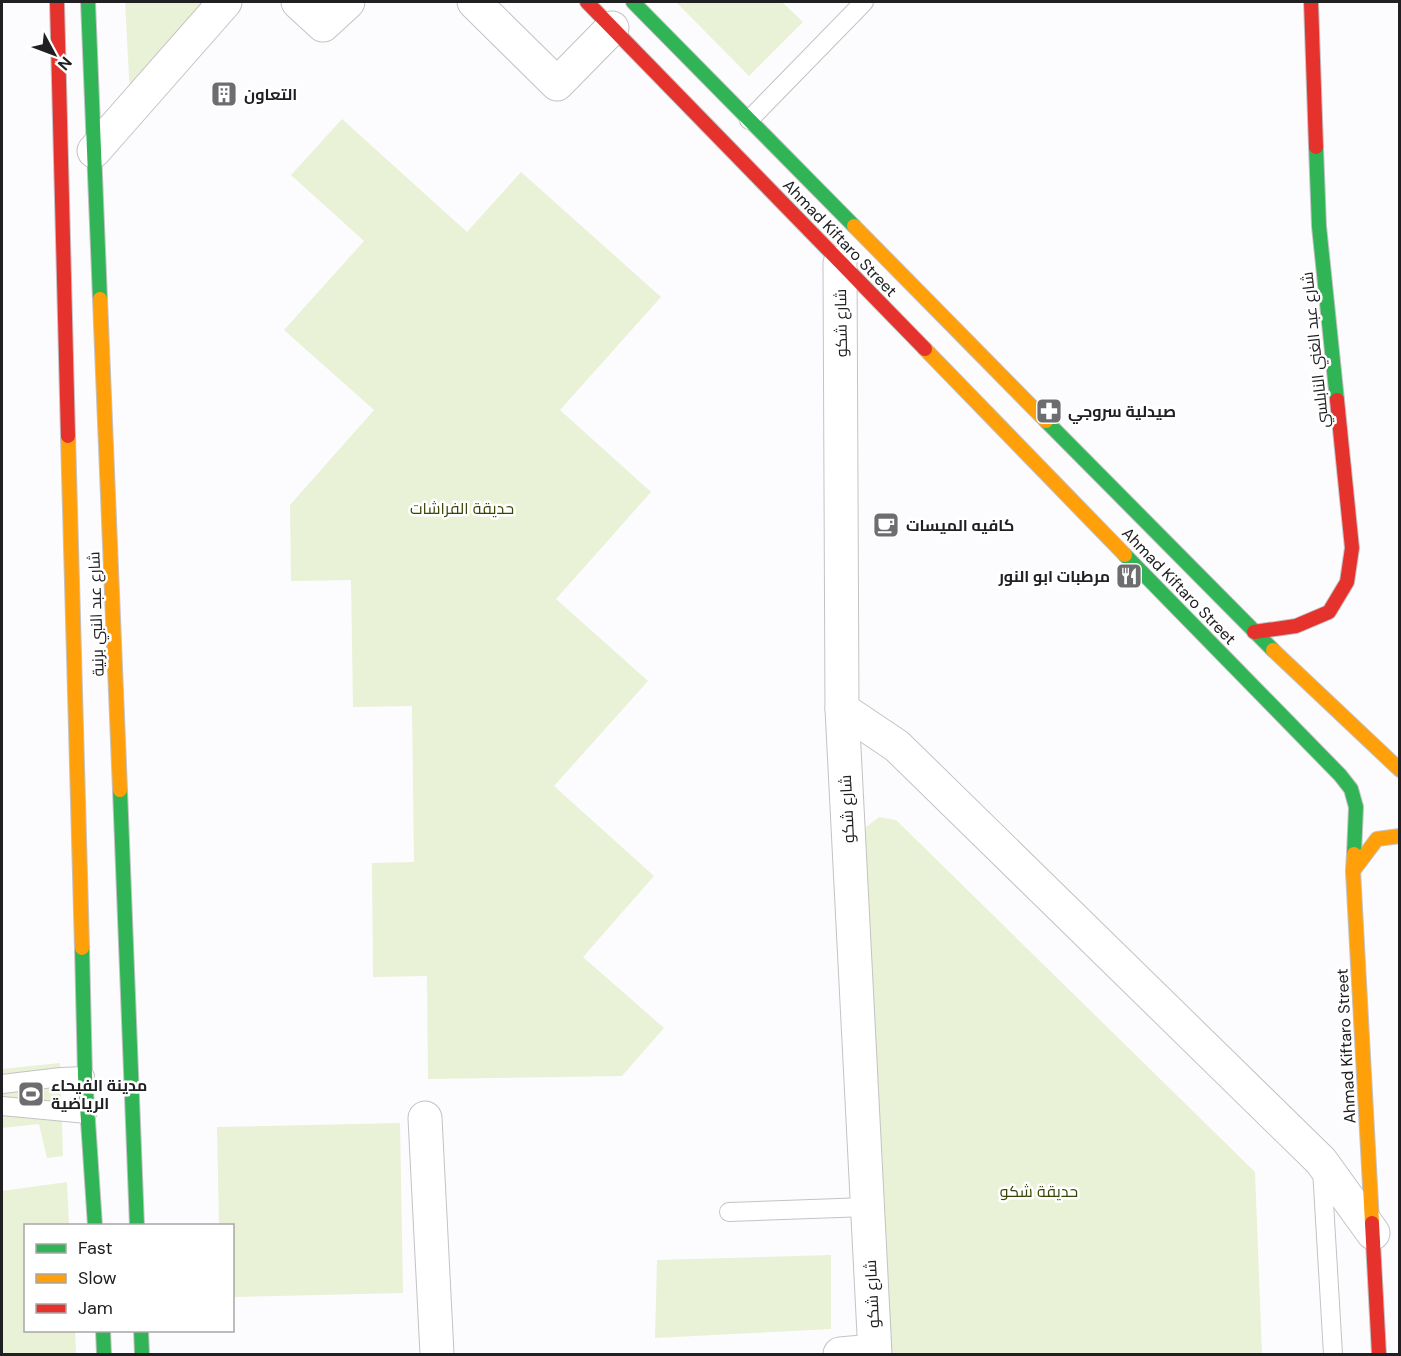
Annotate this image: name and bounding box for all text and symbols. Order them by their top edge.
north arrow [24,24,84,84]
text: N [53,52,77,75]
building icon: التعاون [209,79,239,109]
place label: التعاون [244,84,297,105]
street label: Ahmad Kiftaro Street [778,175,902,301]
street label: شارع عبد الغني النابلسي [1296,271,1337,429]
street label: شارع شكو [830,289,853,357]
pharmacy icon: صيدلية سروجي [1034,396,1064,426]
place label: صيدلية سروجي [1068,401,1176,424]
park label: حديقة الفراشات [410,498,514,519]
cafe icon: كافيه الميسات [871,510,901,540]
place label: كافيه الميسات [906,515,1014,536]
street label: Ahmad Kiftaro Street [1117,523,1241,649]
street label: شارع عبد النبي برنية [83,551,112,677]
restaurant icon: مرطبات ابو النور [1114,561,1144,591]
place label: مرطبات ابو النور [998,566,1110,587]
street label: شارع شكو [835,774,860,844]
street label: Ahmad Kiftaro Street [1331,968,1361,1124]
place label: مدينة الفيحاء الرياضية [51,1075,147,1114]
sports icon: مدينة الفيحاء الرياضية [16,1079,46,1109]
park label: حديقة شكو [1000,1181,1078,1202]
legend [24,1224,234,1332]
text: Fast [78,1236,113,1260]
street label: شارع شكو [860,1259,885,1329]
text: Slow [78,1266,117,1290]
text: Jam [78,1296,113,1320]

